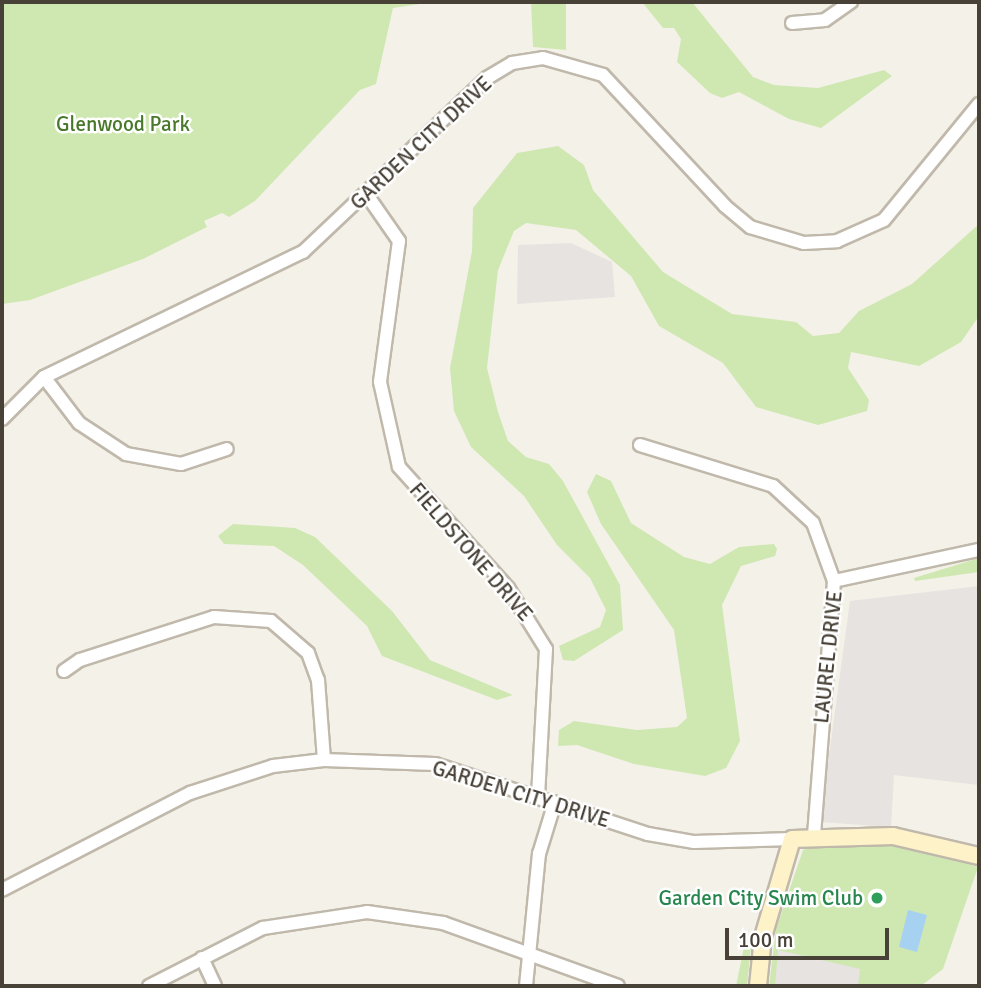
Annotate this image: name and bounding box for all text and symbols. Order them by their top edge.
street label: GARDEN CITY DRIVE [345,71,497,215]
park label: Glenwood Park [56,111,190,137]
street label: FIELDSTONE DRIVE [404,478,538,626]
street label: LAUREL DRIVE [808,589,848,725]
street label: GARDEN CITY DRIVE [429,755,613,833]
place label: Garden City Swim Club [658,885,863,911]
marker: Garden City Swim Club [869,890,885,906]
scale bar [729,914,894,958]
text: 100 m [738,927,793,953]

